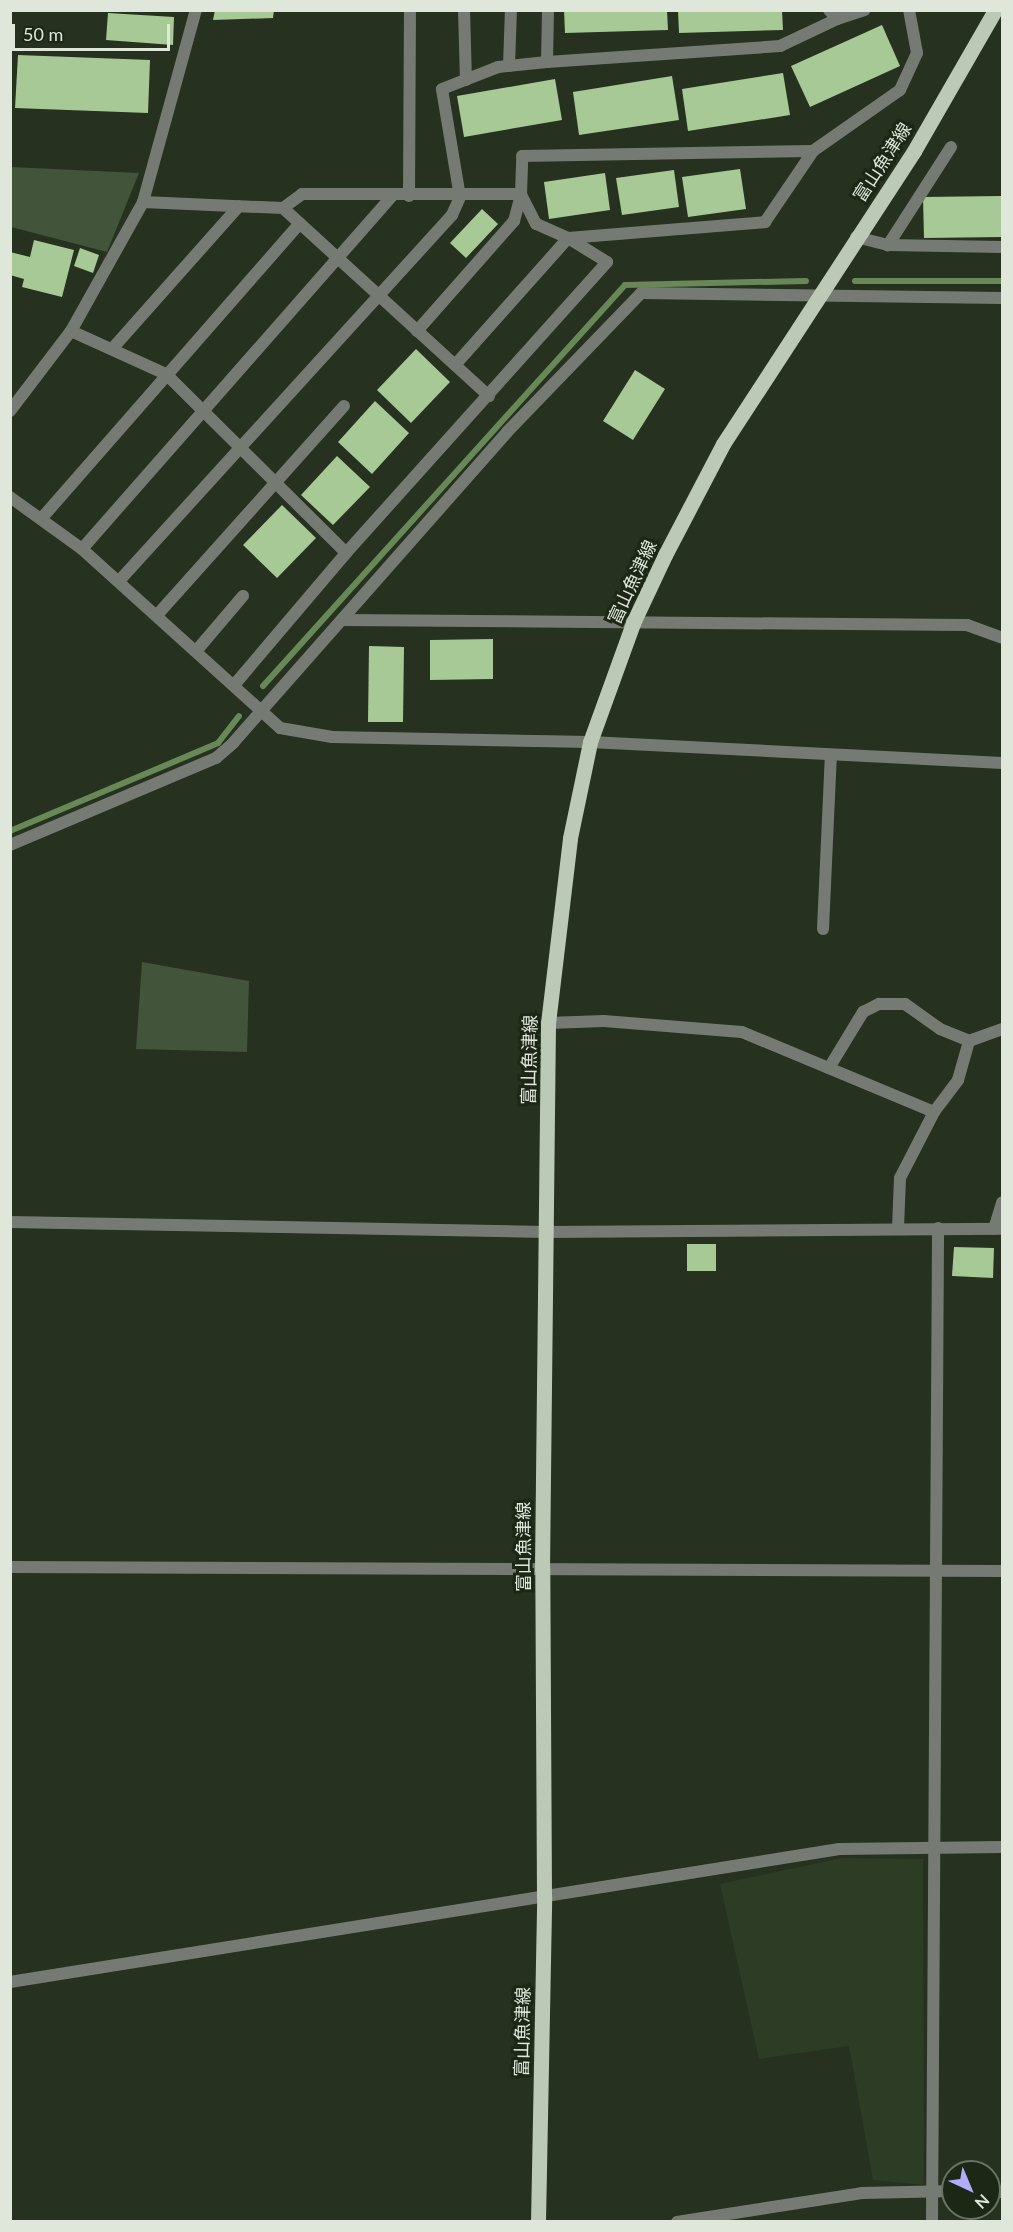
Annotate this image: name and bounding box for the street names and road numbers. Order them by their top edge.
street label: 富山魚津線 [848,118,916,206]
street label: 富山魚津線 [603,537,661,627]
street label: 富山魚津線 [517,1015,541,1105]
street label: 富山魚津線 [512,1502,534,1592]
street label: 富山魚津線 [510,1987,534,2077]

